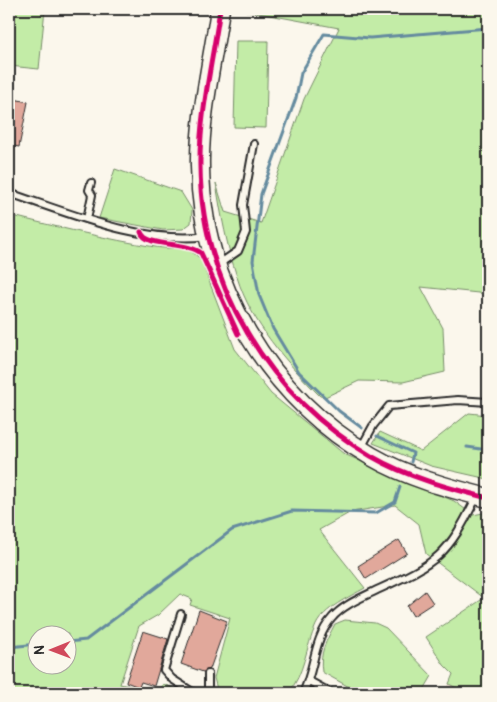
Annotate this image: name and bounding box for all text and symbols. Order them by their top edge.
north arrow [28,624,78,674]
text: N [31,645,48,655]

